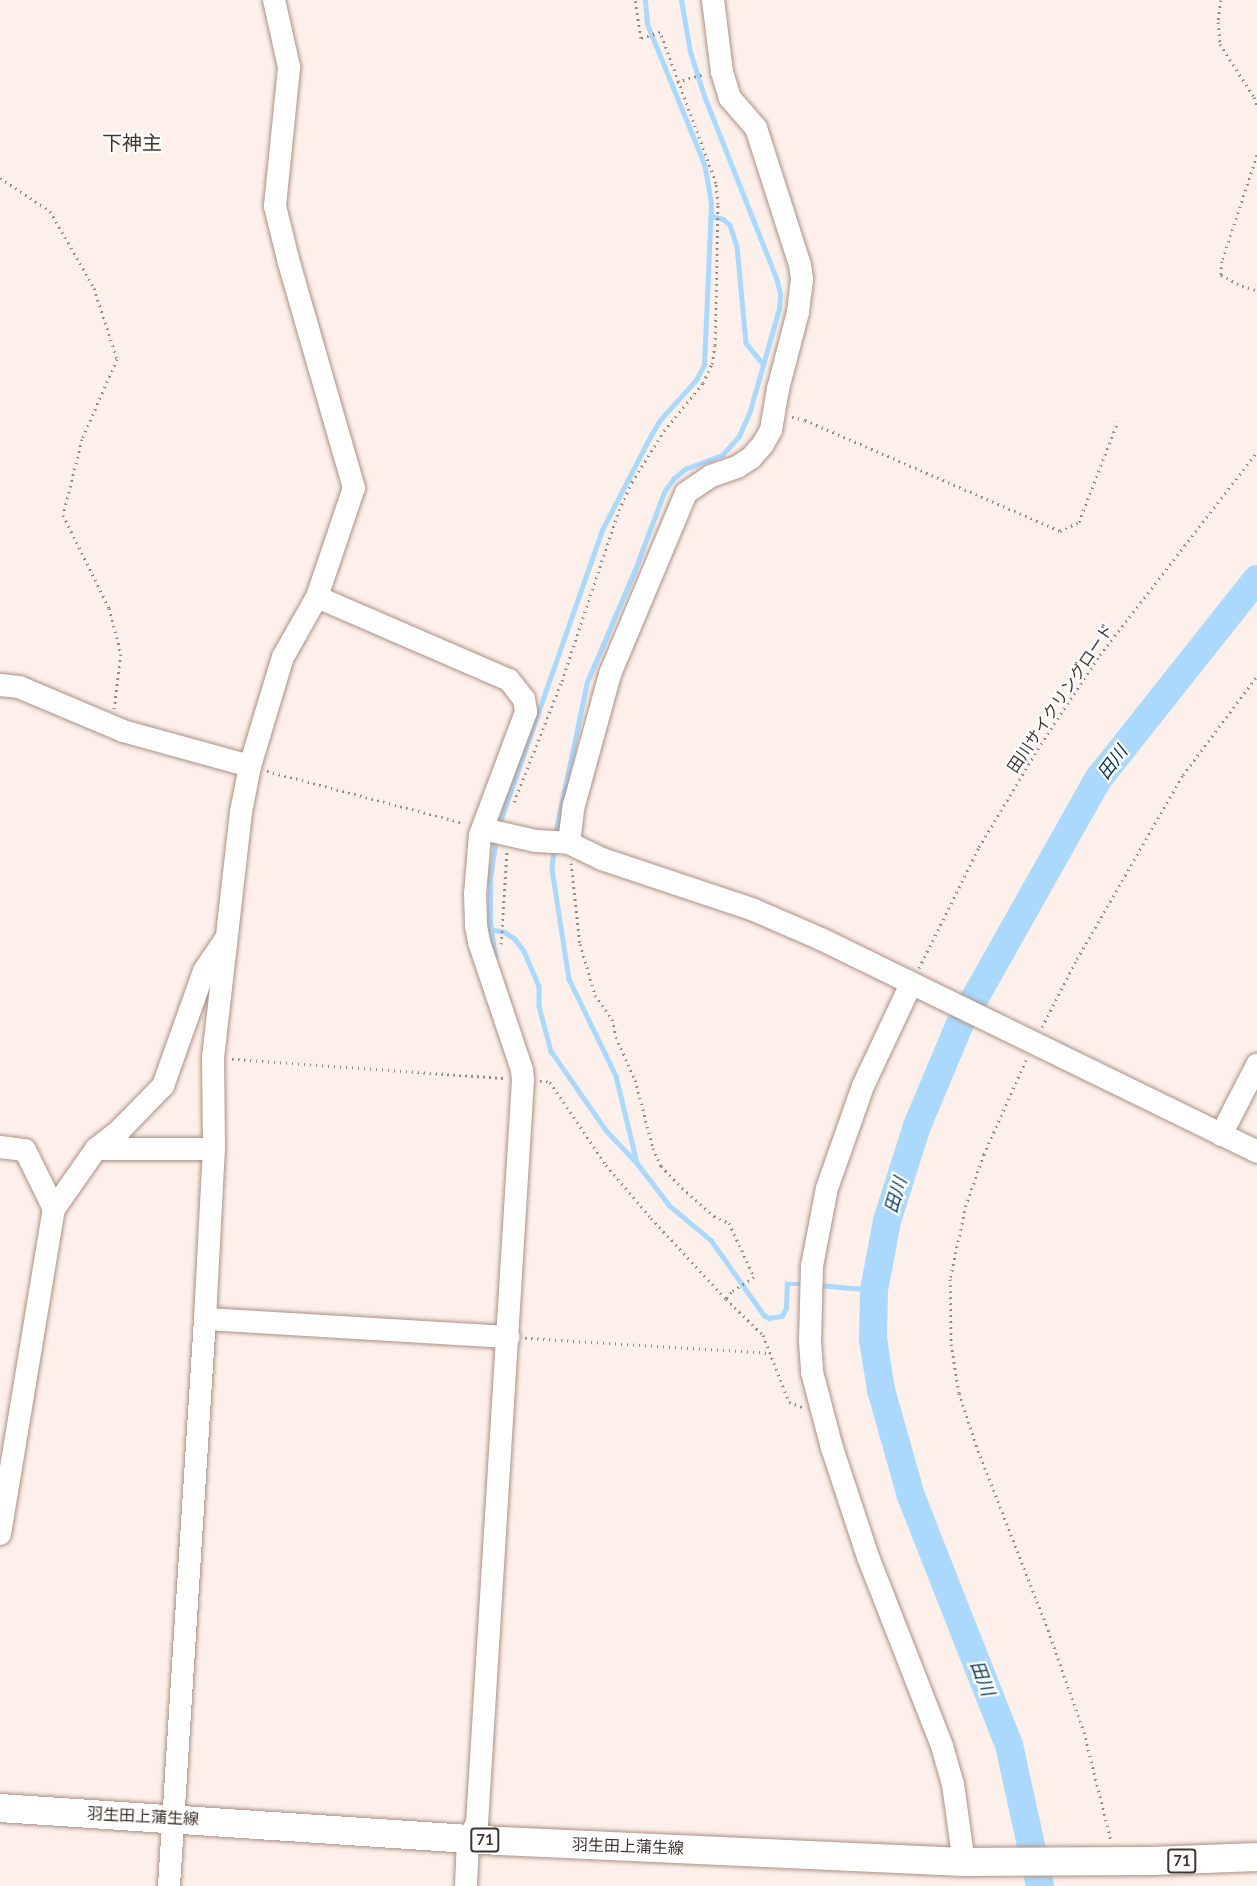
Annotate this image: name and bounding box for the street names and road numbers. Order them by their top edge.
street label: 田川サイクリングロード [1003,620,1117,776]
street label: 羽生田上蒲生線 [87,1803,199,1829]
road number: 71 [470,1828,500,1852]
street label: 羽生田上蒲生線 [572,1834,684,1858]
road number: 71 [1167,1849,1197,1873]

